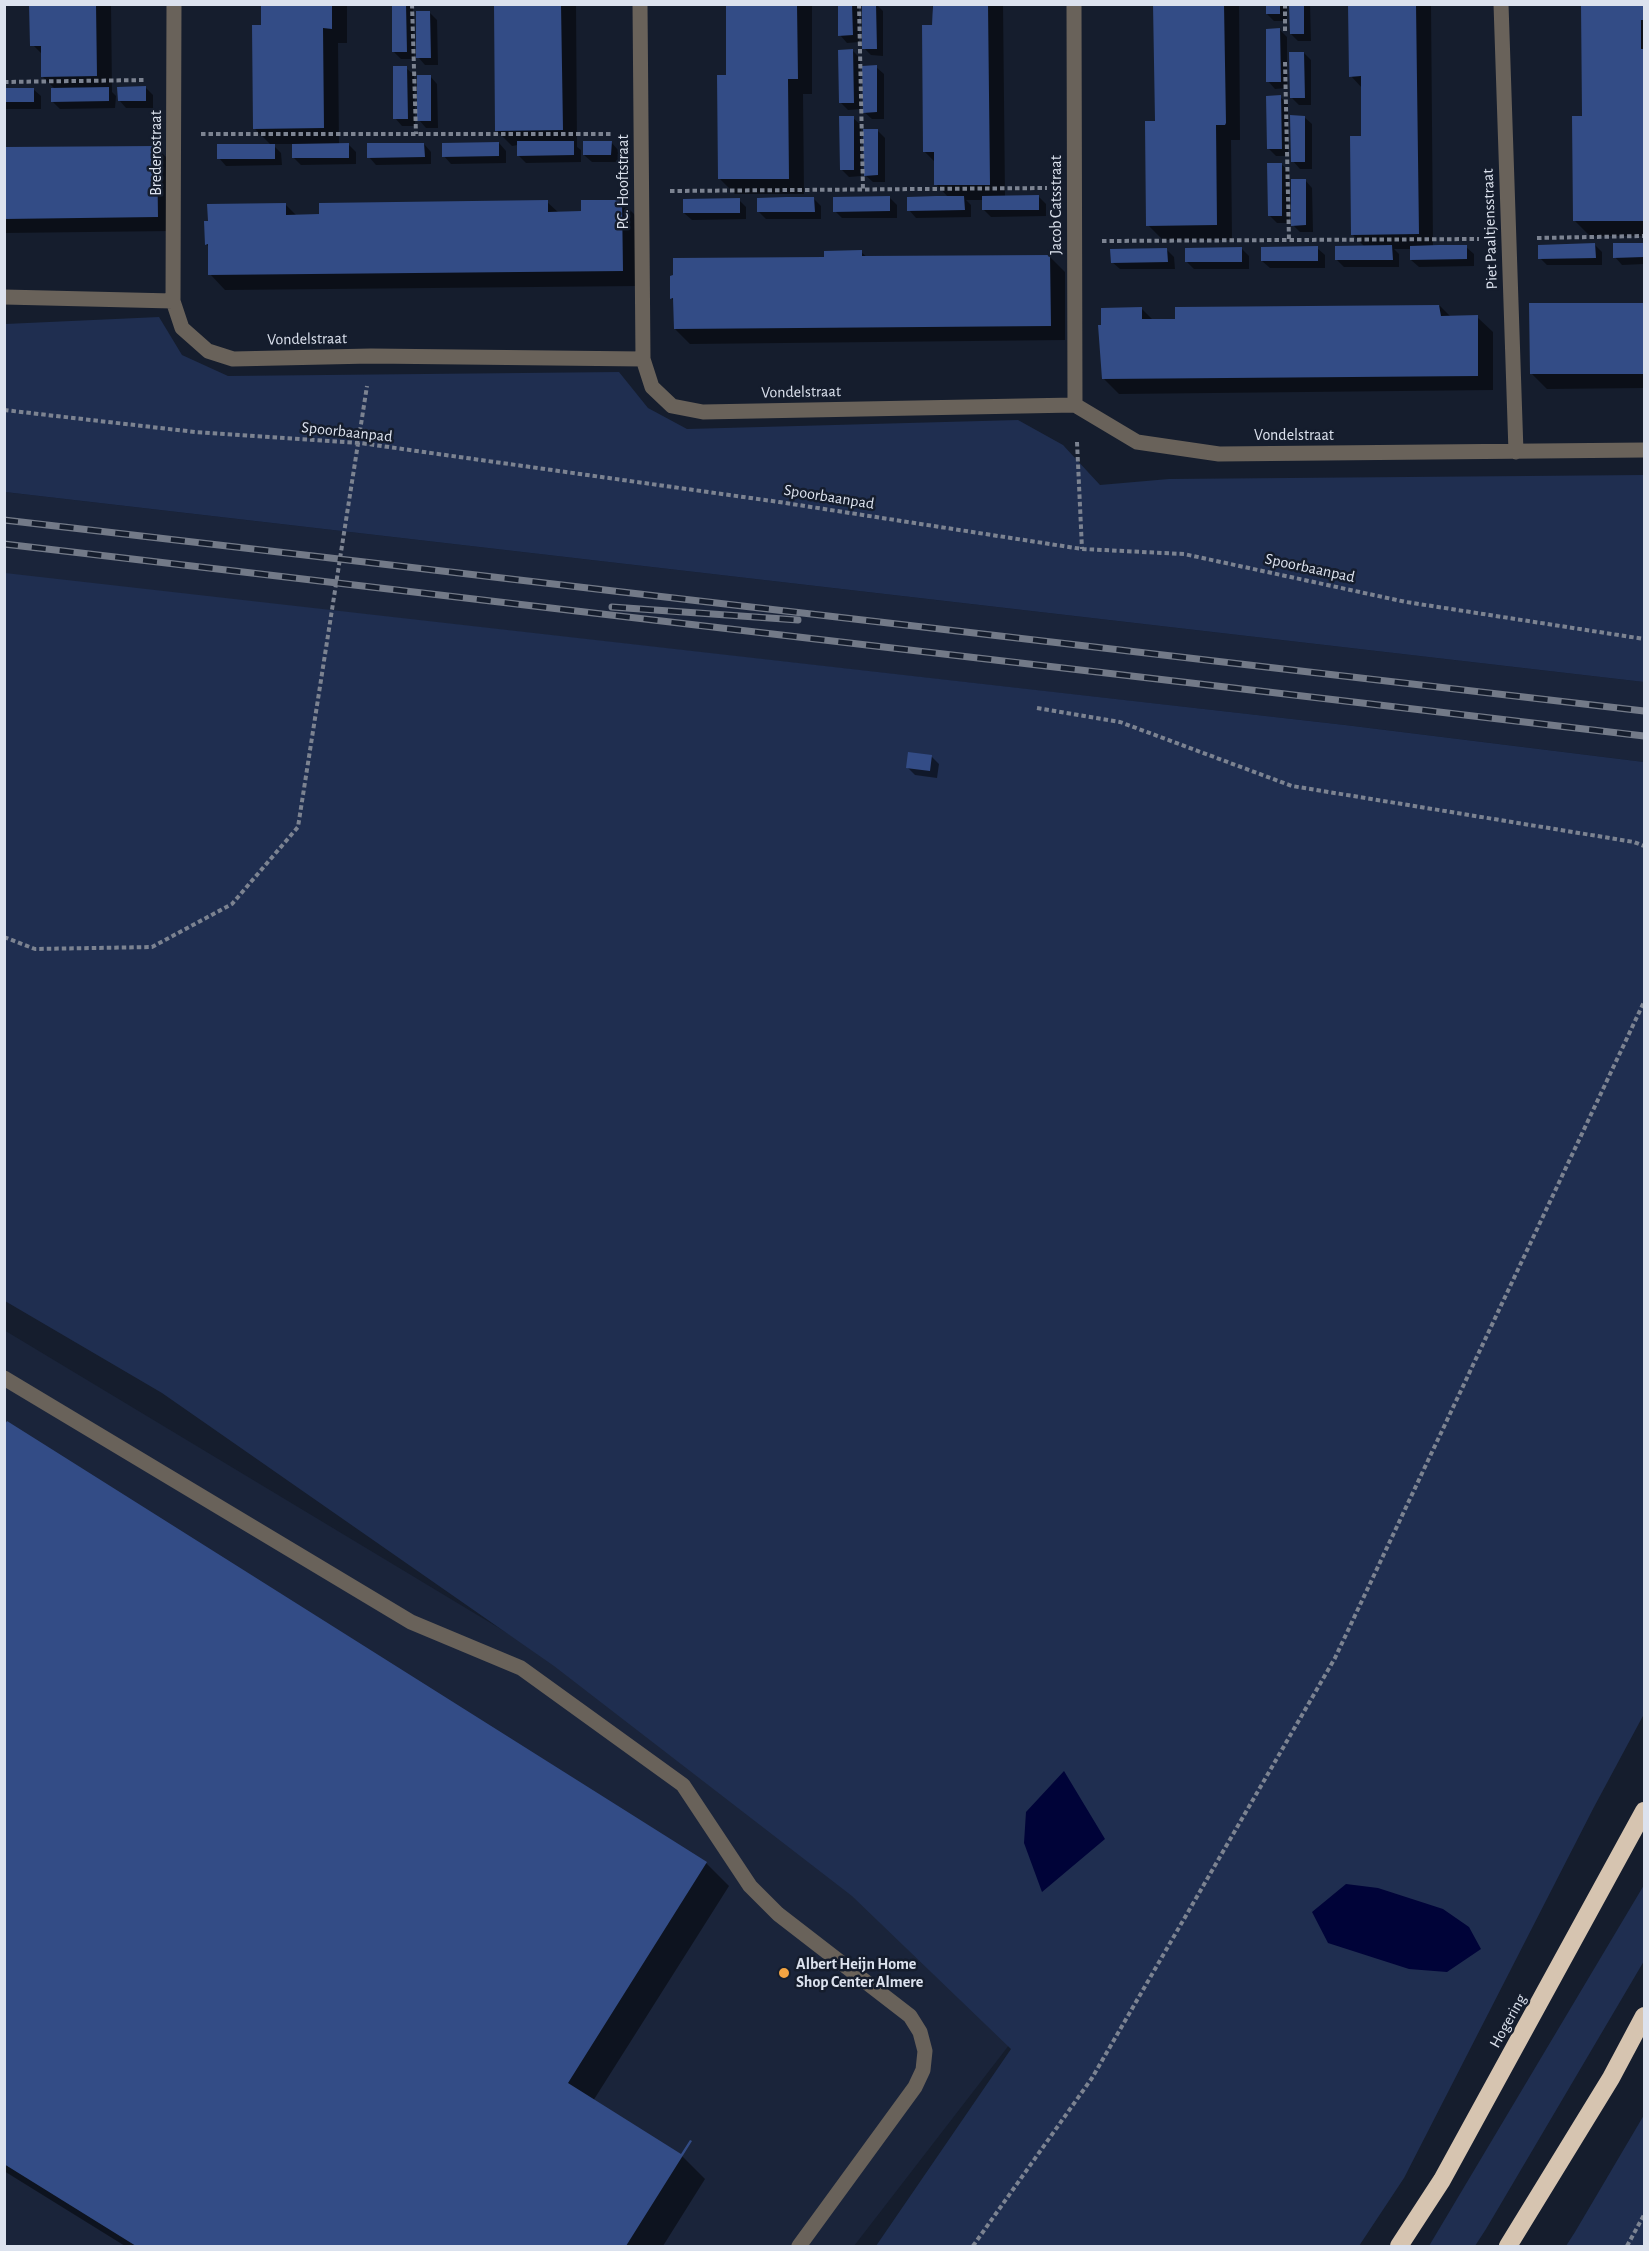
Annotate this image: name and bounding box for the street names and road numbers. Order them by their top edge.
street label: Brederostraat [146,110,166,196]
street label: P.C. Hooftstraat [613,135,633,229]
street label: Jacob Catsstraat [1046,155,1066,255]
street label: Piet Paaltjensstraat [1478,168,1502,290]
street label: Vondelstraat [267,329,347,349]
street label: Vondelstraat [761,382,841,402]
street label: Spoorbaanpad [301,418,393,446]
street label: Vondelstraat [1254,425,1334,445]
street label: Spoorbaanpad [782,480,876,514]
street label: Spoorbaanpad [1263,549,1357,587]
street label: Hogering [1485,1991,1531,2051]

